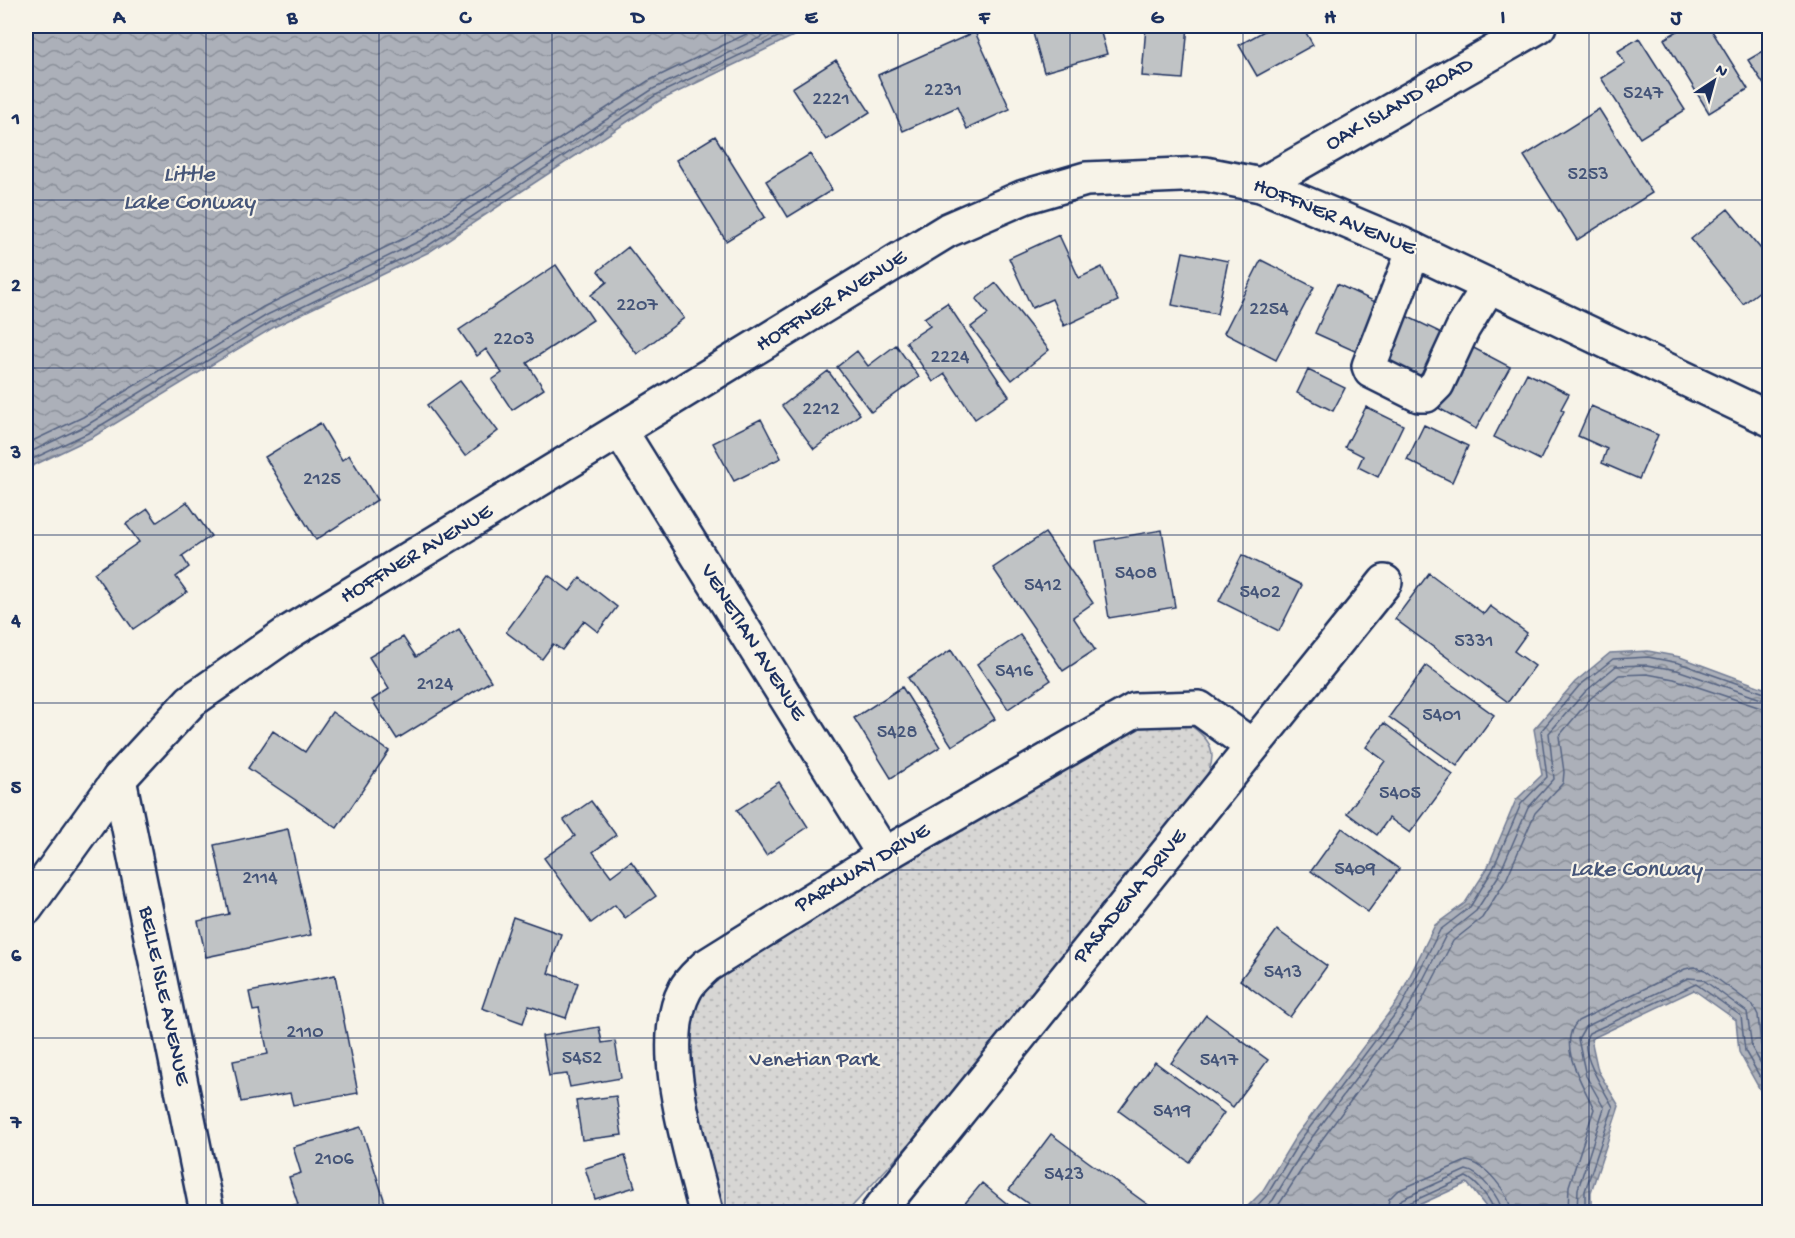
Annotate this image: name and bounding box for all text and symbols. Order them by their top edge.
text: A [112,8,127,31]
text: B [286,8,298,31]
text: C [459,8,473,31]
text: D [629,8,645,31]
text: E [805,8,819,31]
text: F [978,8,991,31]
text: G [1151,8,1165,31]
text: H [1324,8,1336,31]
text: I [1501,8,1506,31]
text: J [1670,8,1683,31]
north arrow [1684,51,1744,111]
street label: OAK ISLAND ROAD [1322,52,1479,158]
text: N [1711,61,1731,83]
house number: 2231 [924,80,962,103]
house number: 5247 [1623,83,1664,106]
house number: 2221 [812,89,850,112]
text: 1 [11,109,20,132]
water label: Little Lake Conway [123,161,257,218]
house number: 5253 [1567,164,1609,187]
street label: HOFFNER AVENUE [1249,174,1420,263]
street label: HOFFNER AVENUE [752,245,913,359]
text: 2 [11,276,21,299]
house number: 2207 [616,295,658,318]
house number: 2254 [1249,299,1289,322]
house number: 2203 [493,329,535,352]
house number: 2224 [931,347,970,370]
house number: 2212 [802,399,840,422]
text: 3 [10,443,21,466]
house number: 2125 [303,469,341,492]
street label: HOFFNER AVENUE [336,499,499,611]
street label: VENETIAN AVENUE [693,559,811,727]
house number: 5408 [1115,563,1157,586]
house number: 5412 [1024,575,1062,598]
house number: 5402 [1239,582,1281,605]
text: 4 [10,611,21,634]
house number: 5331 [1454,631,1494,654]
house number: 5416 [995,661,1034,684]
house number: 2124 [416,674,454,697]
house number: 5401 [1422,705,1462,728]
house number: 5428 [877,722,917,745]
text: 5 [11,778,22,801]
house number: 5405 [1379,783,1421,806]
street label: PARKWAY DRIVE [790,818,936,920]
street label: PASADENA DRIVE [1068,823,1194,970]
water label: Lake Conway [1570,856,1704,885]
house number: 5409 [1334,859,1376,882]
house number: 2114 [242,868,278,891]
street label: BELLE ISLE AVENUE [131,903,195,1089]
text: 6 [11,946,22,969]
house number: 5413 [1264,962,1302,985]
house number: 2110 [286,1022,324,1045]
house number: 5452 [562,1048,602,1071]
park label: Venetian Park [749,1048,881,1074]
house number: 5417 [1200,1050,1239,1073]
house number: 5419 [1153,1101,1191,1124]
text: 7 [10,1113,23,1136]
house number: 2106 [314,1149,355,1172]
house number: 5423 [1044,1164,1084,1187]

